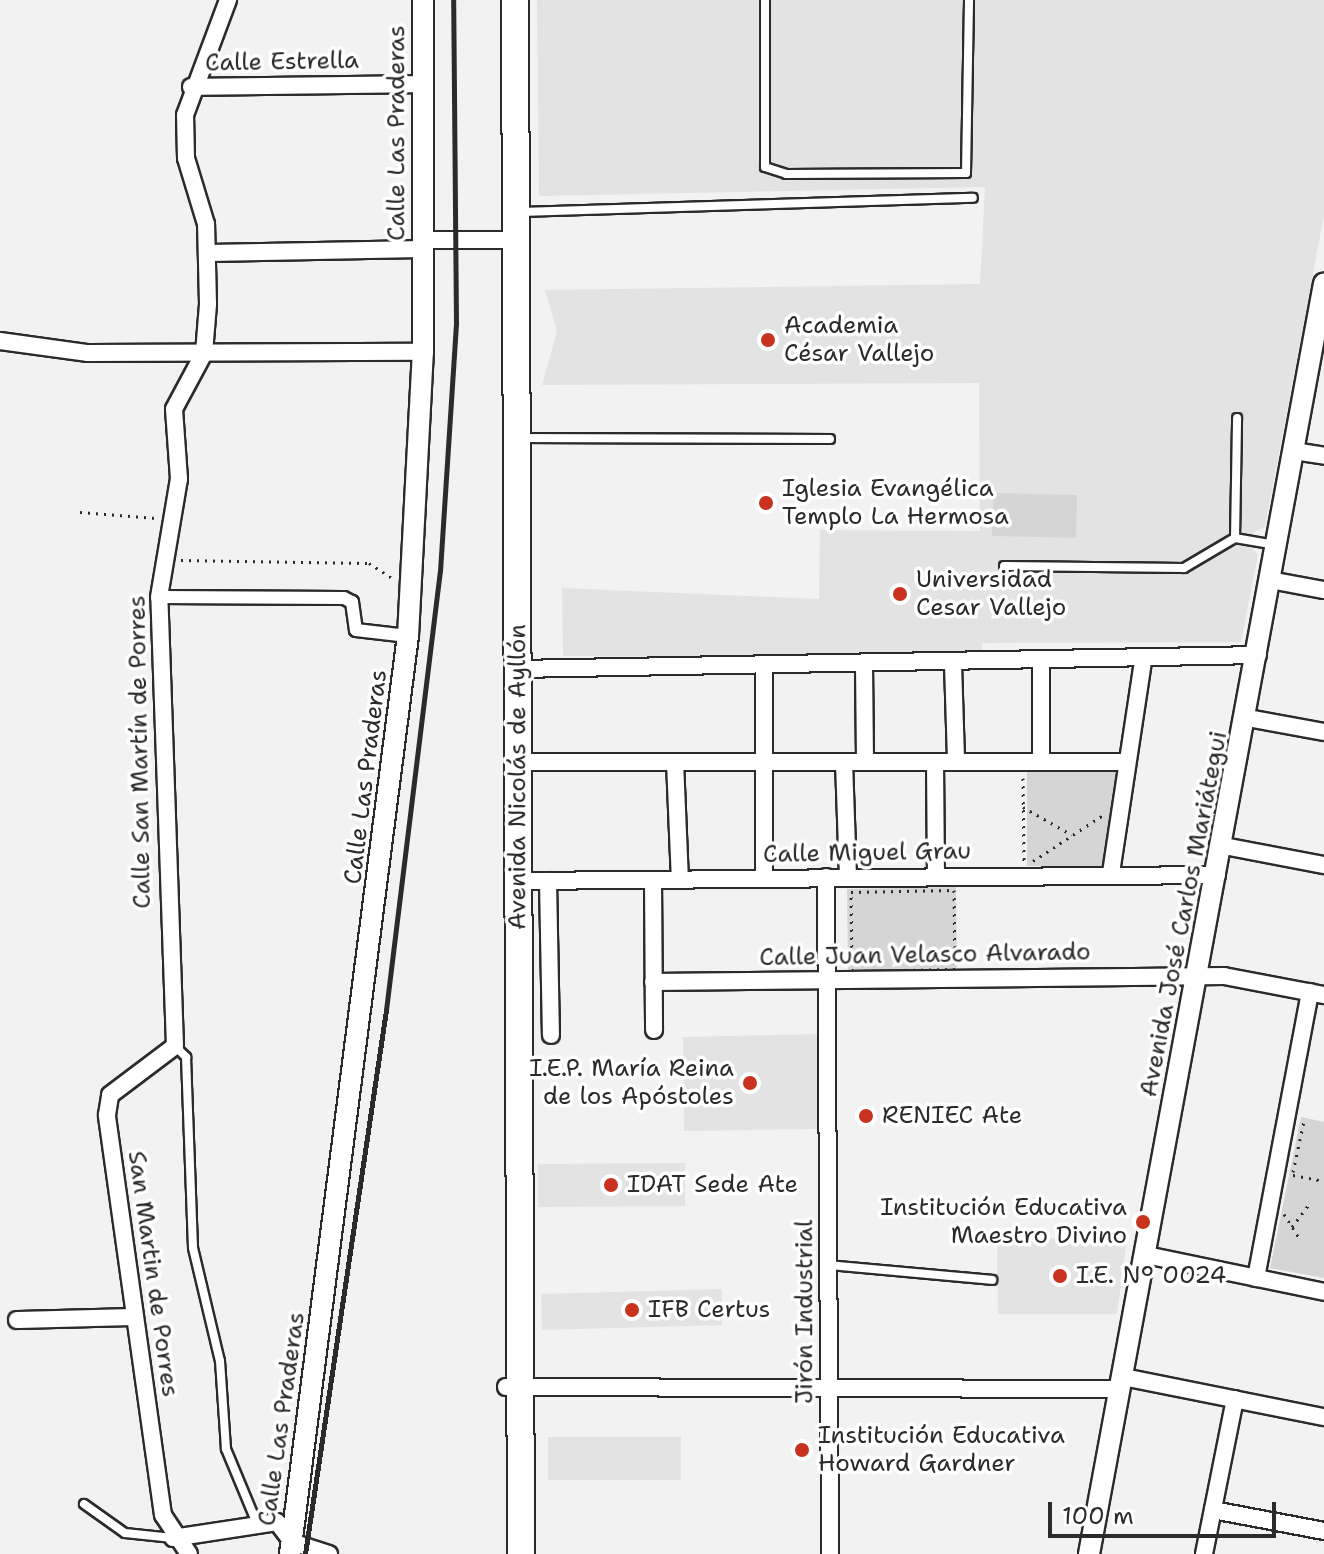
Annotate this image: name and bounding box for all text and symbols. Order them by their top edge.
street label: Calle Las Praderas [383,25,411,241]
street label: Calle Estrella [205,46,359,78]
place label: Academia César Vallejo [784,312,934,368]
marker: Academia César Vallejo [759,331,777,349]
place label: Iglesia Evangélica Templo La Hermosa [782,475,1009,531]
marker: Iglesia Evangélica Templo La Hermosa [757,494,775,512]
place label: Universidad Cesar Vallejo [916,566,1066,622]
marker: Universidad Cesar Vallejo [891,585,909,603]
street label: Calle San Martín de Porres [123,595,157,909]
street label: Avenida Nicolás de Ayllón [504,624,532,930]
street label: Calle Las Praderas [339,668,393,886]
street label: Avenida José Carlos Mariátegui [1134,729,1234,1099]
street label: Calle Miguel Grau [763,837,971,869]
street label: Calle Juan Velasco Alvarado [759,938,1091,972]
place label: I.E.P. María Reina de los Apóstoles [529,1055,734,1111]
marker: I.E.P. María Reina de los Apóstoles [741,1074,759,1092]
place label: RENIEC Ate [882,1102,1022,1130]
marker: RENIEC Ate [857,1107,875,1125]
street label: San Martin de Porres [121,1149,185,1399]
place label: IDAT Sede Ate [627,1171,798,1199]
marker: IDAT Sede Ate [602,1176,620,1194]
place label: Institución Educativa Maestro Divino [880,1194,1127,1250]
marker: Institución Educativa Maestro Divino [1134,1213,1152,1231]
street label: Jirón Industrial [791,1220,819,1404]
place label: I.E. N° 0024 [1076,1262,1226,1290]
marker: I.E. N° 0024 [1051,1267,1069,1285]
place label: IFB Certus [648,1296,770,1324]
marker: IFB Certus [623,1301,641,1319]
street label: Calle Las Praderas [253,1310,311,1528]
place label: Institución Educativa Howard Gardner [818,1422,1065,1478]
marker: Institución Educativa Howard Gardner [793,1441,811,1459]
scale bar [1052,1486,1280,1536]
text: 100 m [1062,1500,1134,1532]

